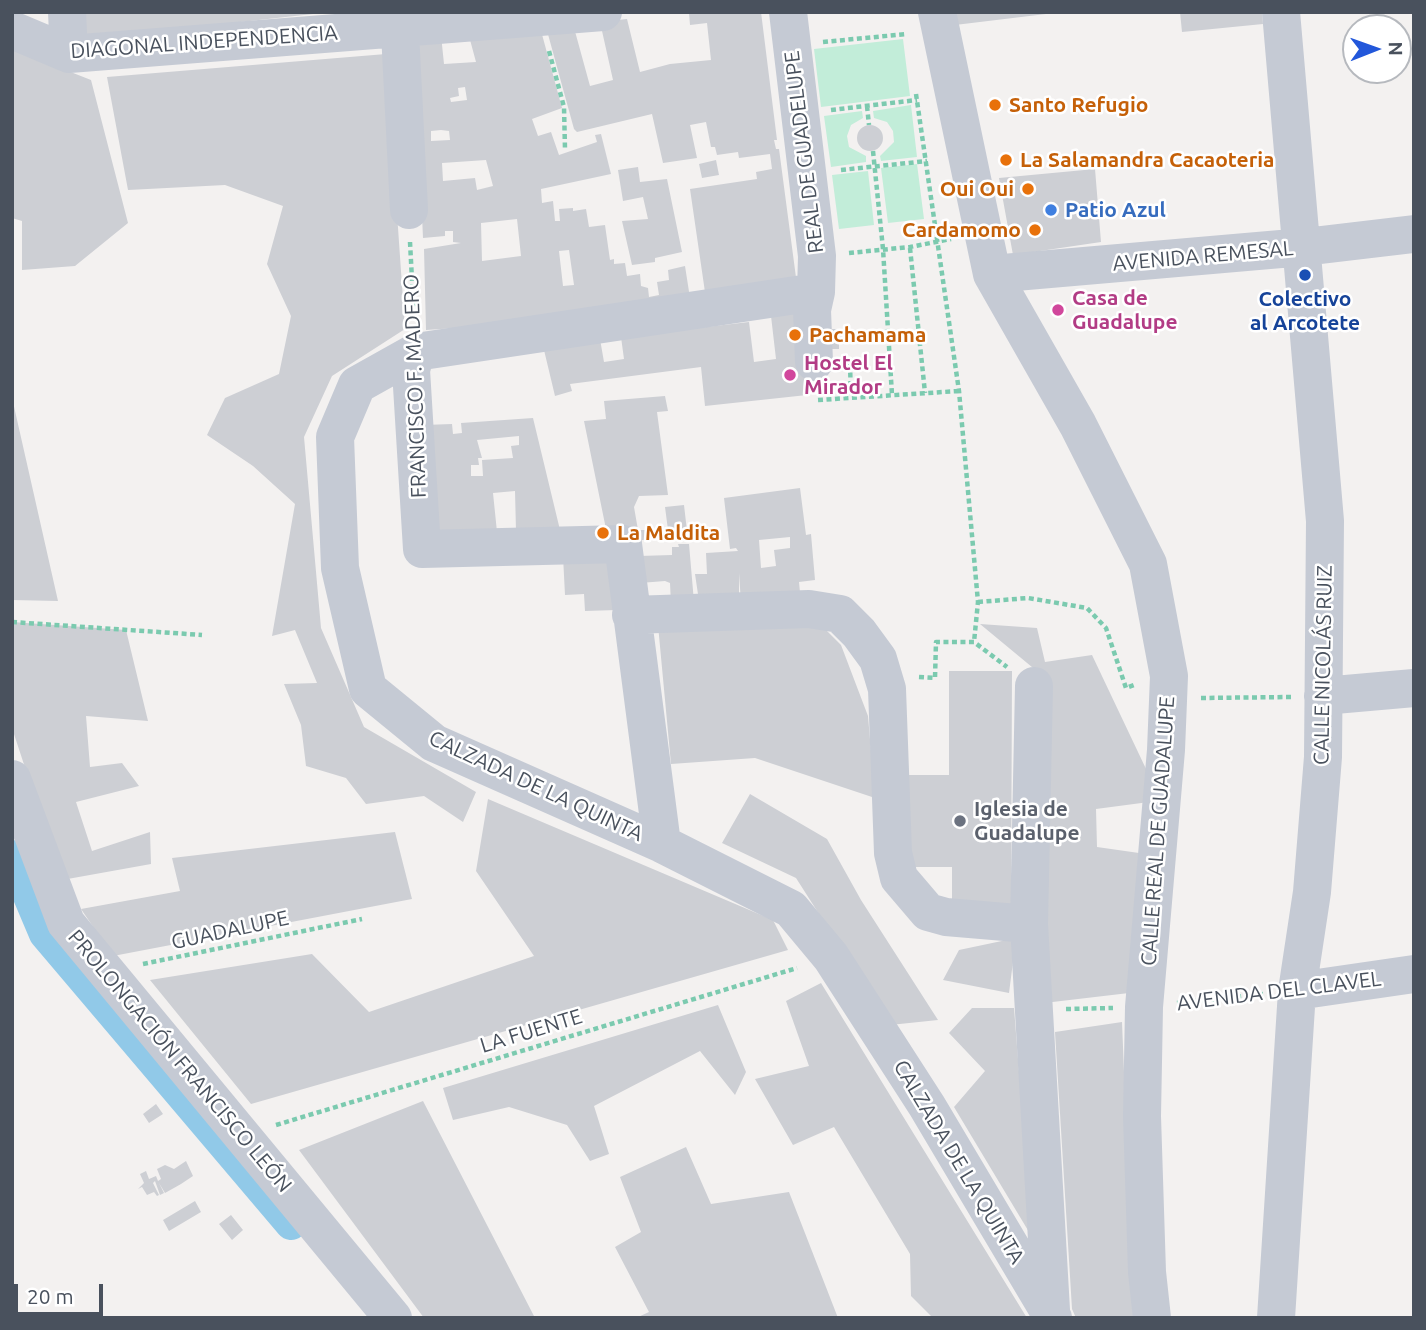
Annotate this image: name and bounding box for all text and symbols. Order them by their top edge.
north arrow [1342,14,1412,84]
street label: DIAGONAL INDEPENDENCIA [70,20,338,64]
text: N [1385,41,1407,56]
street label: REAL DE GUADELUPE [779,49,829,255]
place label: Santo Refugio [1009,92,1148,118]
marker: Santo Refugio [987,97,1003,113]
place label: La Salamandra Cacaoteria [1020,147,1275,173]
marker: La Salamandra Cacaoteria [998,152,1014,168]
place label: Oui Oui [940,176,1014,202]
marker: Oui Oui [1020,181,1036,197]
place label: Patio Azul [1065,197,1166,223]
marker: Patio Azul [1043,202,1059,218]
place label: Cardamomo [902,217,1021,243]
marker: Cardamomo [1027,222,1043,238]
street label: AVENIDA REMESAL [1112,236,1294,276]
marker: Colectivo al Arcotete [1297,267,1313,283]
street label: FRANCISCO F. MADERO [398,274,432,498]
place label: Casa de Guadalupe [1072,285,1178,335]
place label: Colectivo al Arcotete [1250,286,1360,336]
marker: Casa de Guadalupe [1050,302,1066,318]
place label: Pachamama [809,322,926,348]
marker: Pachamama [787,327,803,343]
place label: Hostel El Mirador [804,350,893,400]
marker: Hostel El Mirador [782,367,798,383]
place label: La Maldita [617,520,720,546]
marker: La Maldita [595,525,611,541]
street label: CALLE NICOLÁS RUIZ [1309,565,1337,765]
street label: CALLE REAL DE GUADALUPE [1136,695,1180,967]
street label: CALZADA DE LA QUINTA [425,725,647,847]
place label: Iglesia de Guadalupe [974,796,1080,846]
marker: Iglesia de Guadalupe [952,813,968,829]
street label: GUADALUPE [169,905,291,955]
street label: PROLONGACIÓN FRANCISCO LEÓN [63,925,297,1197]
street label: AVENIDA DEL CLAVEL [1175,966,1383,1016]
street label: LA FUENTE [477,1004,585,1058]
street label: CALZADA DE LA QUINTA [888,1056,1030,1268]
scale bar [18,1270,107,1314]
text: 20 m [27,1284,74,1308]

